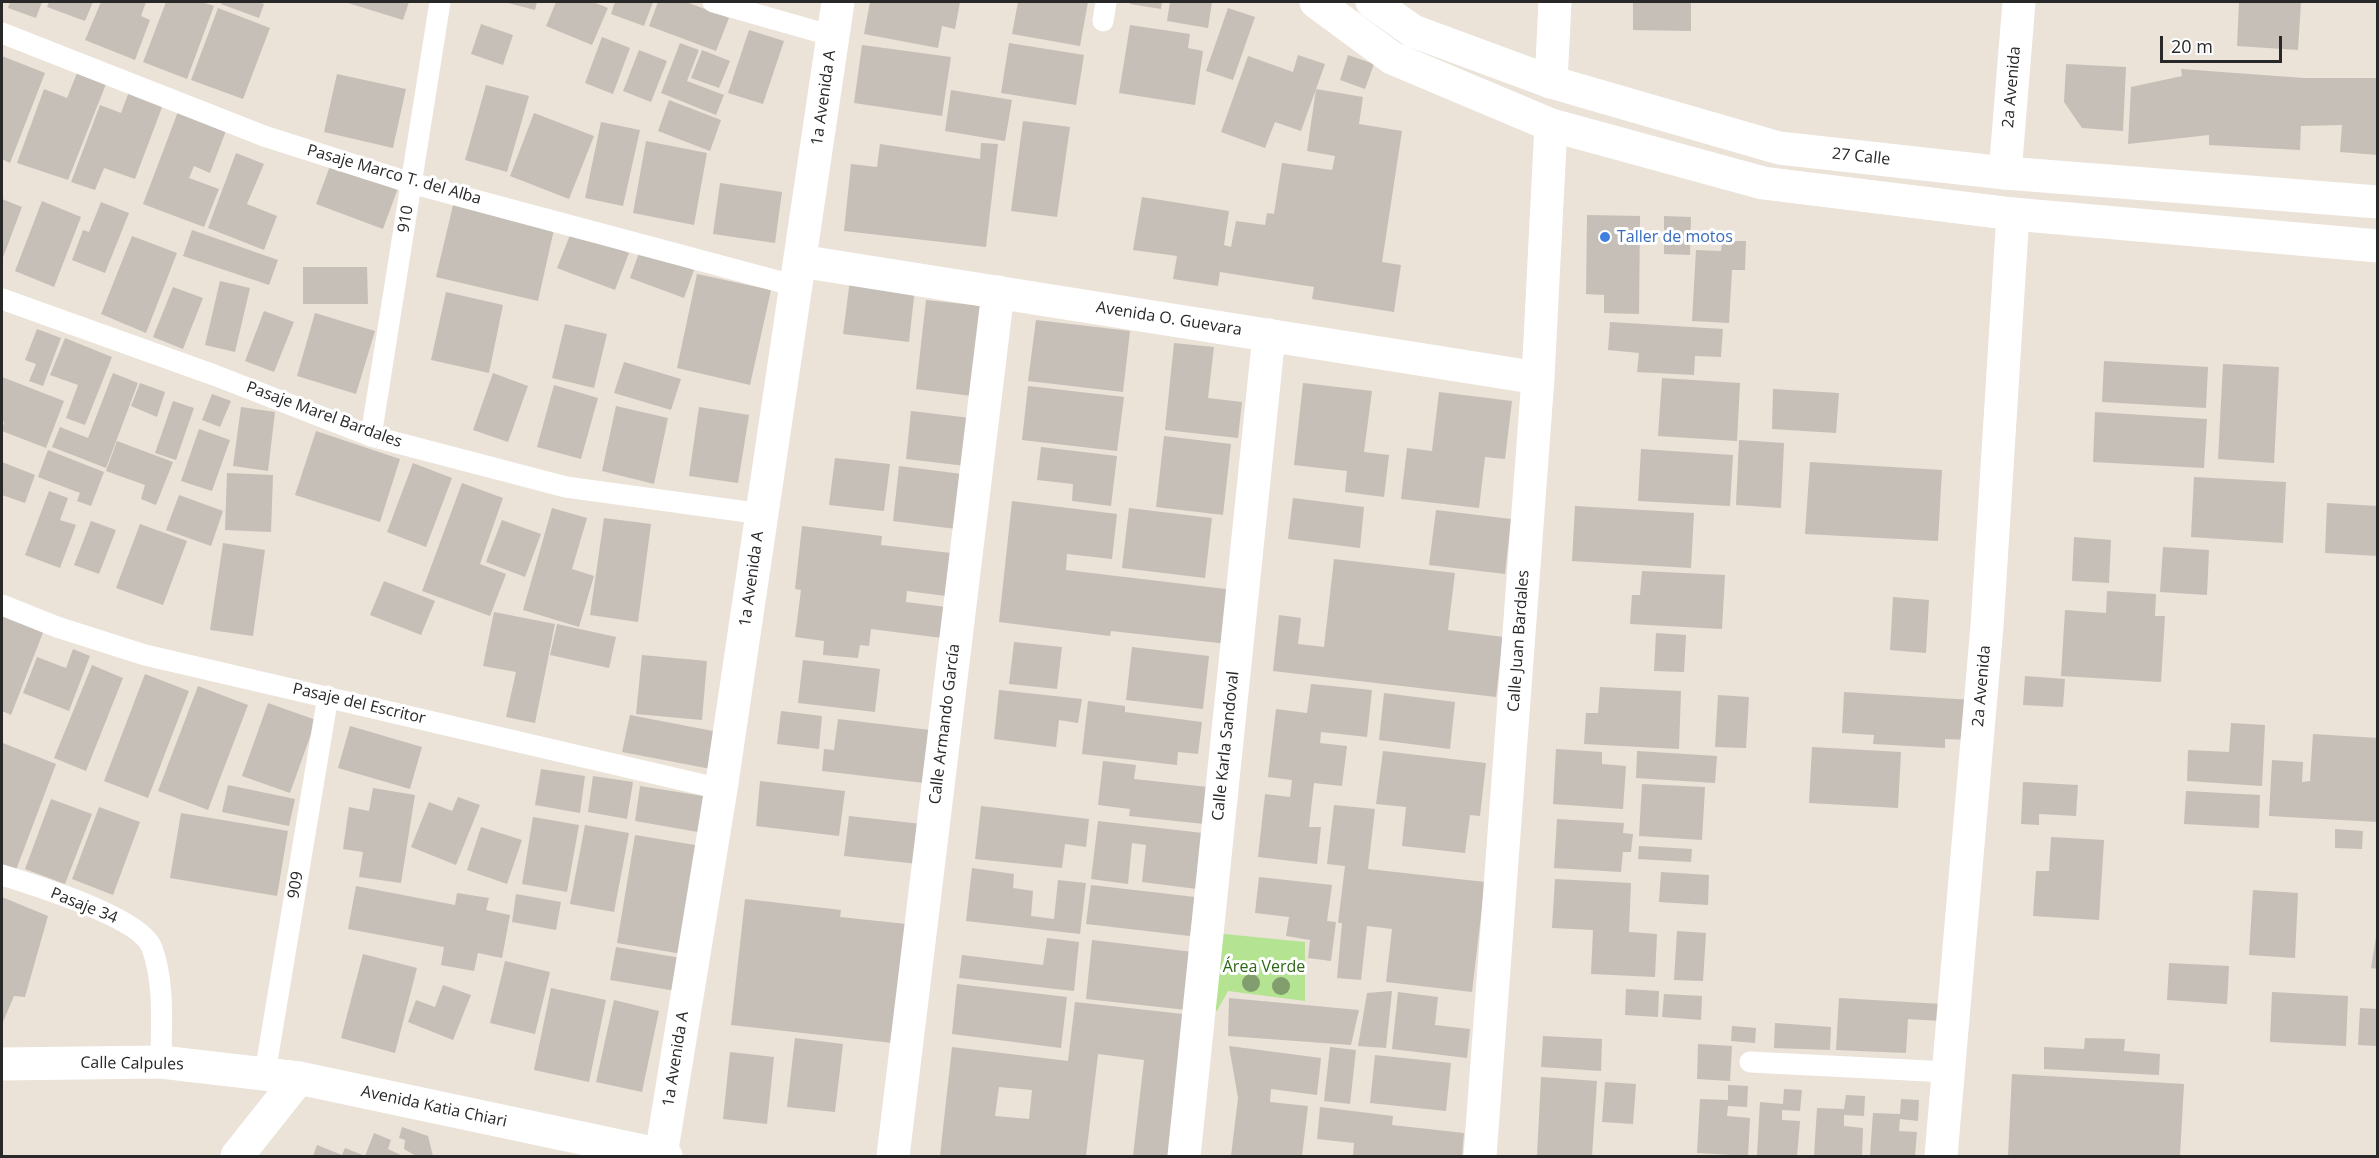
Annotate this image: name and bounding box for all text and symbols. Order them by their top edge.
scale bar [2163,24,2284,62]
text: 20 m [2171,34,2213,58]
street label: 2a Avenida [1999,45,2025,129]
street label: 1a Avenida A [808,49,840,147]
street label: Pasaje Marco T. del Alba [305,141,483,209]
street label: 27 Calle [1831,144,1891,170]
street label: 910 [394,204,418,234]
place label: Taller de motos [1617,227,1733,247]
marker: Taller de motos [1598,230,1612,244]
street label: Avenida O. Guevara [1095,298,1243,340]
street label: Pasaje Marel Bardales [244,378,404,452]
street label: 1a Avenida A [736,530,768,628]
street label: Calle Juan Bardales [1504,569,1534,713]
street label: Calle Armando García [926,643,964,805]
street label: 2a Avenida [1969,644,1995,728]
street label: Calle Karla Sandoval [1209,670,1243,822]
street label: Pasaje del Escritor [291,679,427,729]
street label: 909 [284,870,308,900]
street label: Pasaje 34 [48,884,120,928]
park label: Área Verde [1223,957,1305,977]
street label: 1a Avenida A [659,1010,693,1108]
street label: Calle Calpules [80,1053,184,1075]
street label: Avenida Katia Chiari [359,1082,509,1132]

